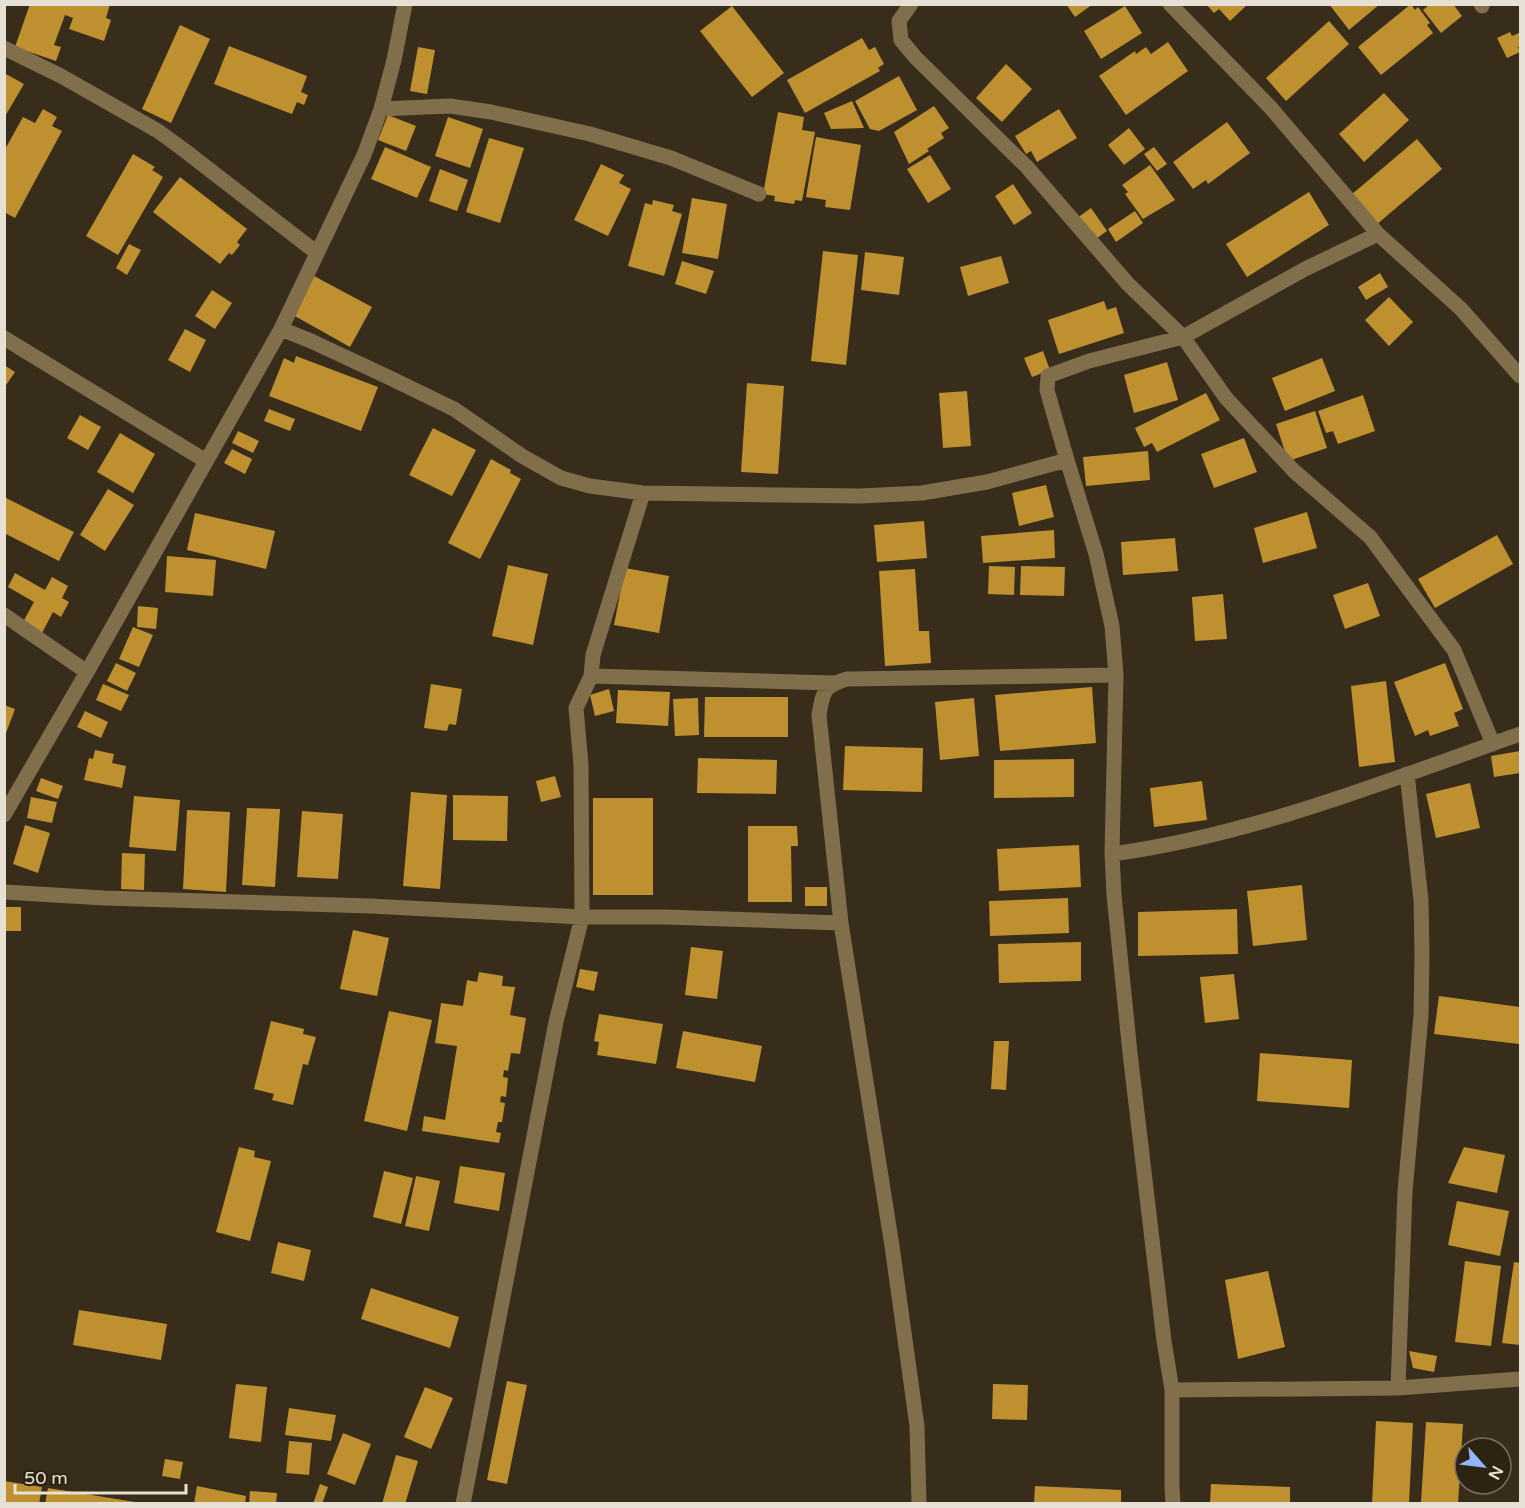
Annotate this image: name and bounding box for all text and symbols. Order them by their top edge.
north arrow [1453,1436,1513,1496]
scale bar [15,1457,186,1495]
text: N [1484,1462,1507,1483]
text: 50 m [24,1467,68,1489]

